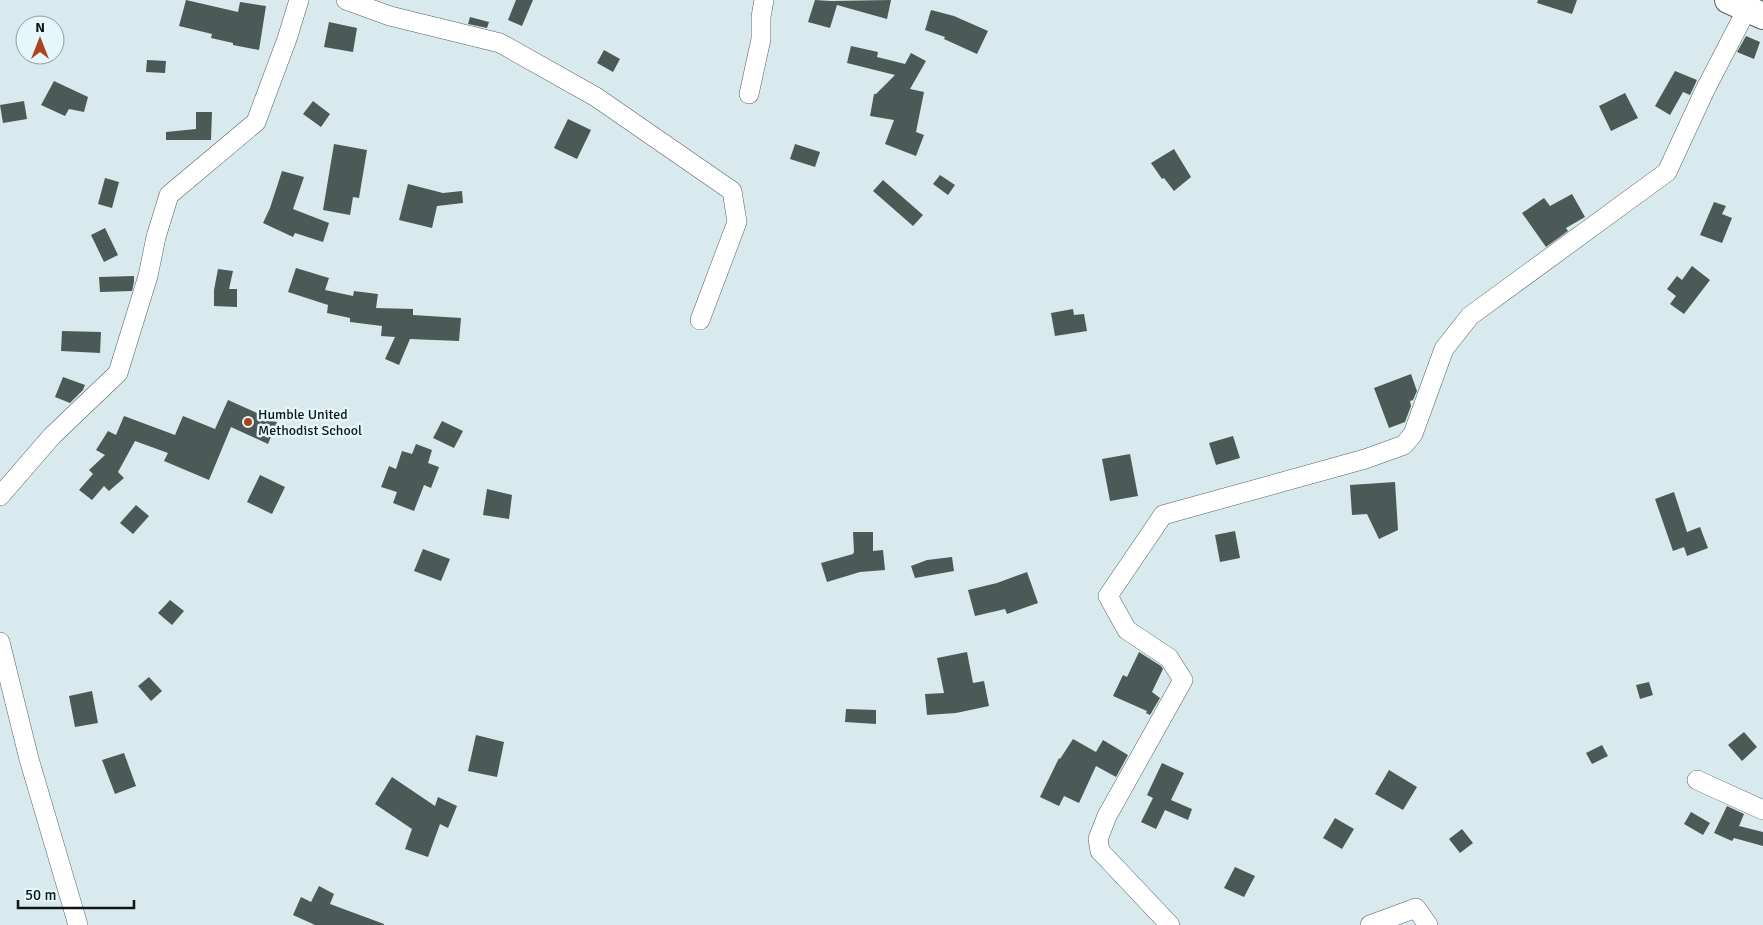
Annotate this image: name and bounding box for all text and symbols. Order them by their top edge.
north arrow [15,15,65,65]
text: N [35,19,45,36]
place label: Humble United Methodist School [258,406,362,439]
marker: Humble United Methodist School [242,416,254,428]
scale bar [18,878,134,910]
text: 50 m [25,886,56,904]

